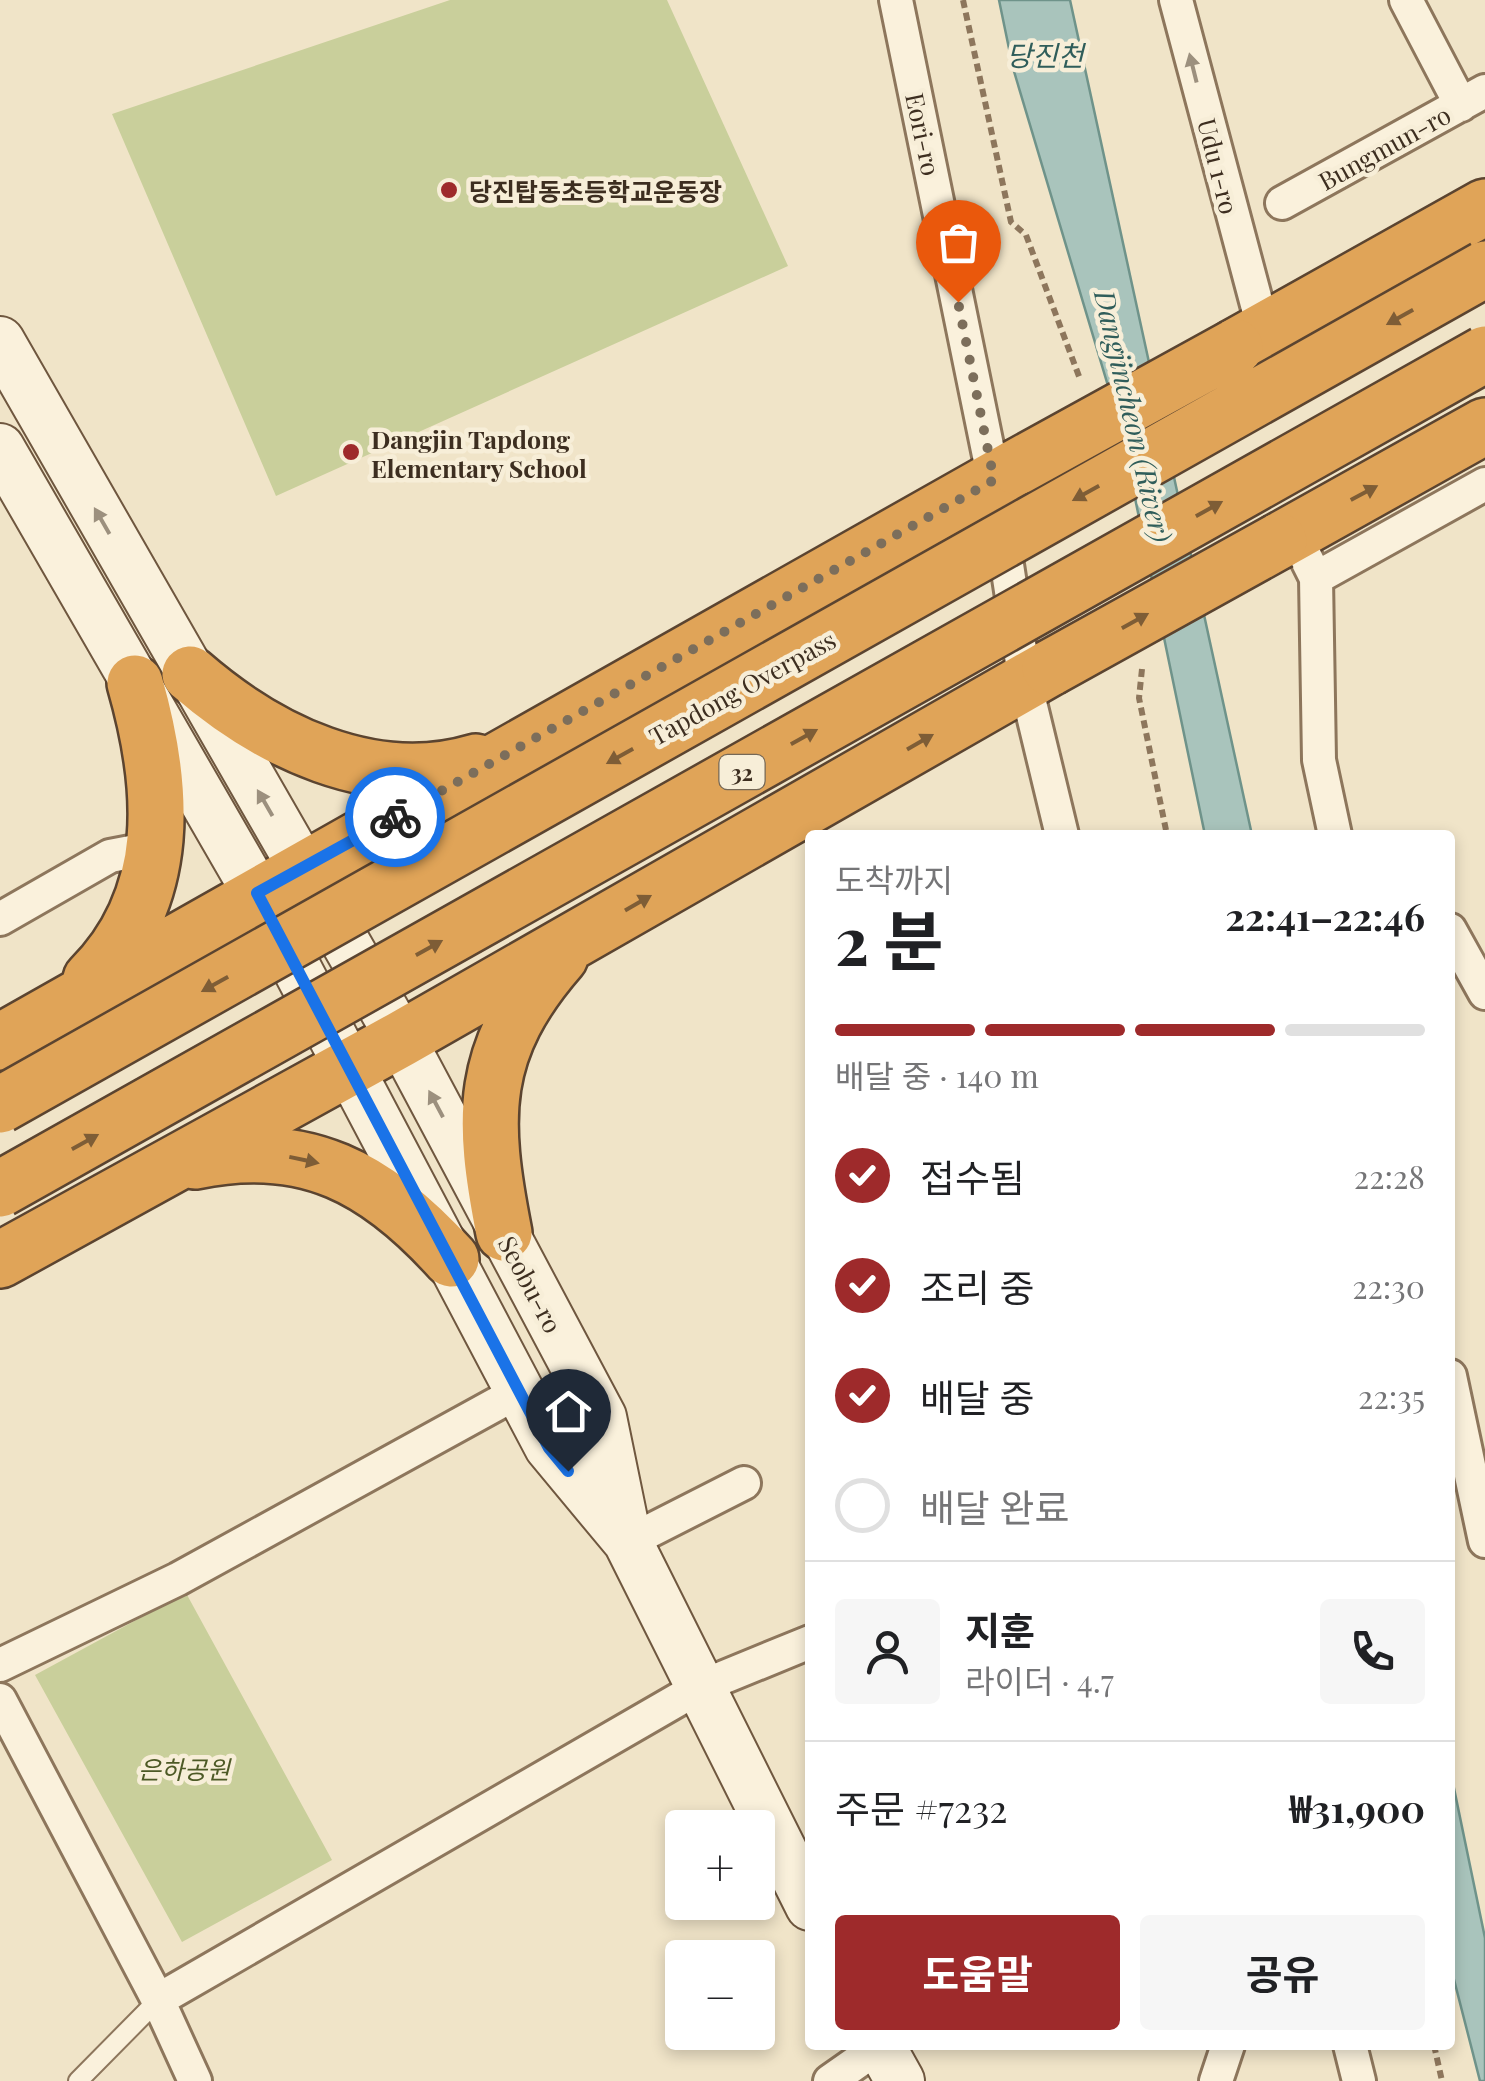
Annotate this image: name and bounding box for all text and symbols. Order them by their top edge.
water label: 당진천 [1006,36,1087,73]
one-way arrow [1185,52,1201,83]
street label: Eori-ro [899,90,949,178]
street label: Bungmun-ro [1312,97,1456,197]
street label: Udu 1-ro [1191,115,1247,217]
place label: 당진탑동초등학교운동장 [469,174,722,207]
marker: 당진탑동초등학교운동장 [438,179,460,201]
pin [916,200,1001,303]
icon: bag [931,215,986,270]
water label: Dangjincheon (River) [1087,285,1181,546]
one-way arrow [1386,307,1414,325]
place label: Dangjin Tapdong Elementary School [371,422,587,484]
marker: Dangjin Tapdong Elementary School [340,441,362,463]
one-way arrow [1072,485,1101,502]
one-way arrow [1350,485,1379,502]
one-way arrow [1195,500,1223,518]
one-way arrow [94,507,111,536]
one-way arrow [1121,613,1149,631]
street label: Tapdong Overpass [643,622,841,752]
one-way arrow [790,729,818,746]
one-way arrow [906,734,934,751]
one-way arrow [606,747,635,764]
road number: 32 [720,755,764,789]
courier [345,767,445,867]
one-way arrow [257,789,274,817]
icon: bike [368,790,423,845]
text: 도착까지 [835,857,953,900]
text: 22:41–22:46 [1225,890,1425,941]
one-way arrow [624,895,652,912]
text: 2 분 [835,895,943,981]
one-way arrow [415,939,443,957]
one-way arrow [201,975,229,993]
text: 배달 중 · 140 m [835,1053,1039,1096]
one-way arrow [427,1089,444,1118]
one-way arrow [71,1133,99,1151]
icon: check [835,1148,890,1203]
text: 접수됨 [920,1151,1025,1202]
one-way arrow [288,1153,319,1169]
text: 22:28 [1354,1154,1425,1197]
street label: Seobu-ro [492,1230,570,1338]
icon: check [835,1258,890,1313]
text: 조리 중 [920,1261,1034,1312]
text: 22:30 [1352,1264,1425,1307]
icon: check [835,1368,890,1423]
pin [526,1369,611,1472]
text: 배달 중 [920,1371,1034,1422]
text: 22:35 [1358,1374,1425,1417]
icon: home [541,1384,596,1439]
text: 배달 완료 [920,1481,1069,1532]
button: person [835,1599,940,1704]
button: phone [1320,1599,1425,1704]
text: 지훈 [965,1604,1035,1655]
text: 라이더 · 4.7 [965,1658,1114,1701]
park label: 은하공원 [138,1752,232,1785]
text: 주문 #7232 [835,1782,1008,1833]
text: ₩31,900 [1289,1782,1425,1833]
map controls [665,1810,775,2050]
button: + [665,1810,775,1920]
button: 도움말 [835,1915,1120,2030]
button: 공유 [1140,1915,1425,2030]
button: − [665,1940,775,2050]

